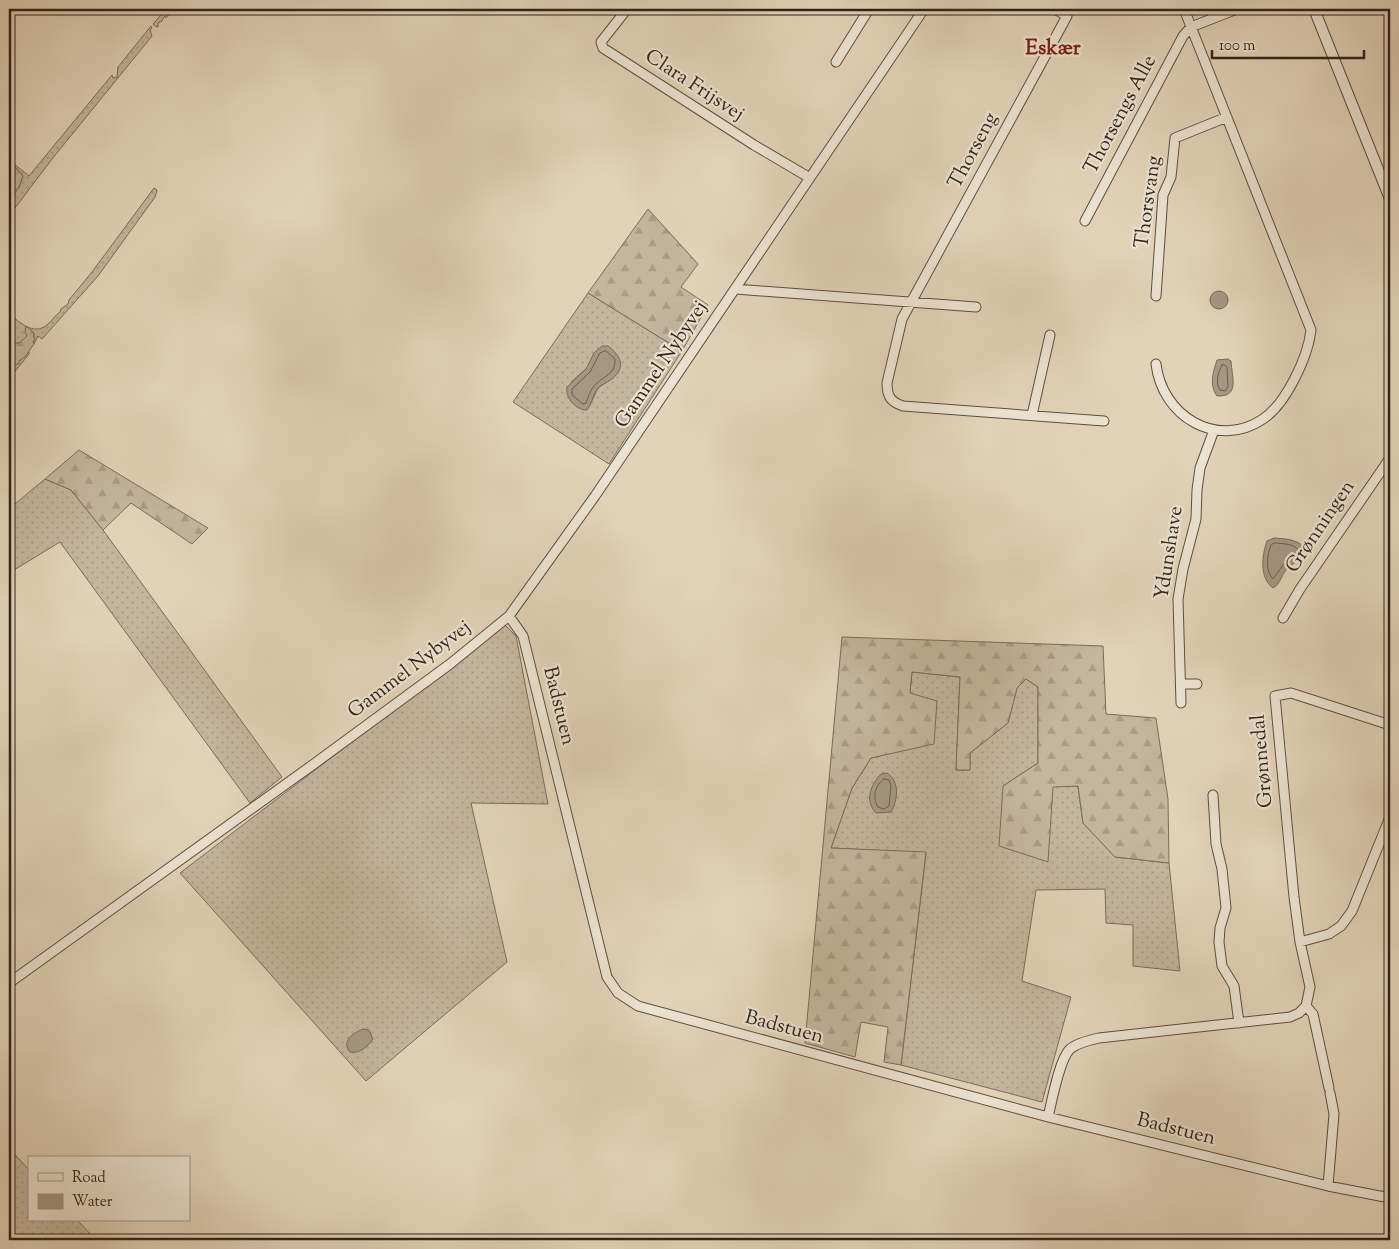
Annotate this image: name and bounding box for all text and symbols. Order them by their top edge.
scale bar [1212,28,1364,60]
district label: Eskær [1025,34,1081,64]
text: 100 m [1219,36,1256,57]
street label: Clara Frijsvej [638,43,750,129]
street label: Thorsengs Alle [1077,50,1165,180]
street label: Thorseng [942,108,1006,194]
street label: Thorsvang [1128,154,1170,250]
street label: Gammel Nybyvej [609,296,715,434]
street label: Grønningen [1279,475,1363,579]
street label: Ydunshave [1148,504,1192,602]
street label: Gammel Nybyvej [342,614,478,726]
street label: Badstuen [534,664,582,749]
street label: Grønnedal [1244,713,1282,809]
street label: Badstuen [742,1004,827,1052]
street label: Badstuen [1134,1106,1219,1154]
legend [28,1156,190,1222]
text: Road [72,1168,106,1189]
text: Water [72,1192,113,1213]

